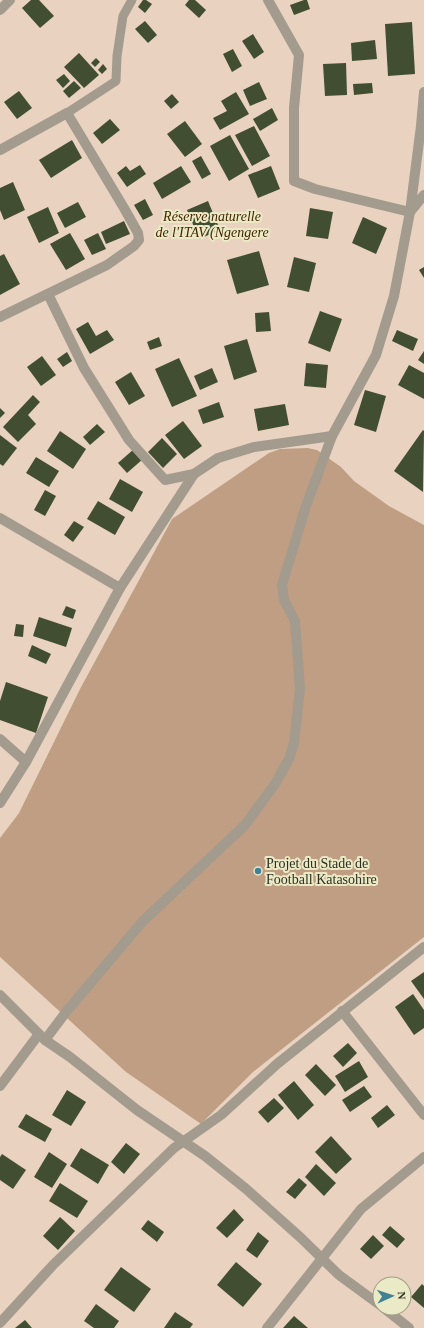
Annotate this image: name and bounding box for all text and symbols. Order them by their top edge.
park label: Réserve naturelle de l'ITAV (Ngengere [155,209,269,241]
place label: Projet du Stade de Football Katasohire [266,856,377,887]
marker: Projet du Stade de Football Katasohire [253,866,263,876]
north arrow [372,1276,412,1316]
text: N [396,1291,408,1300]

